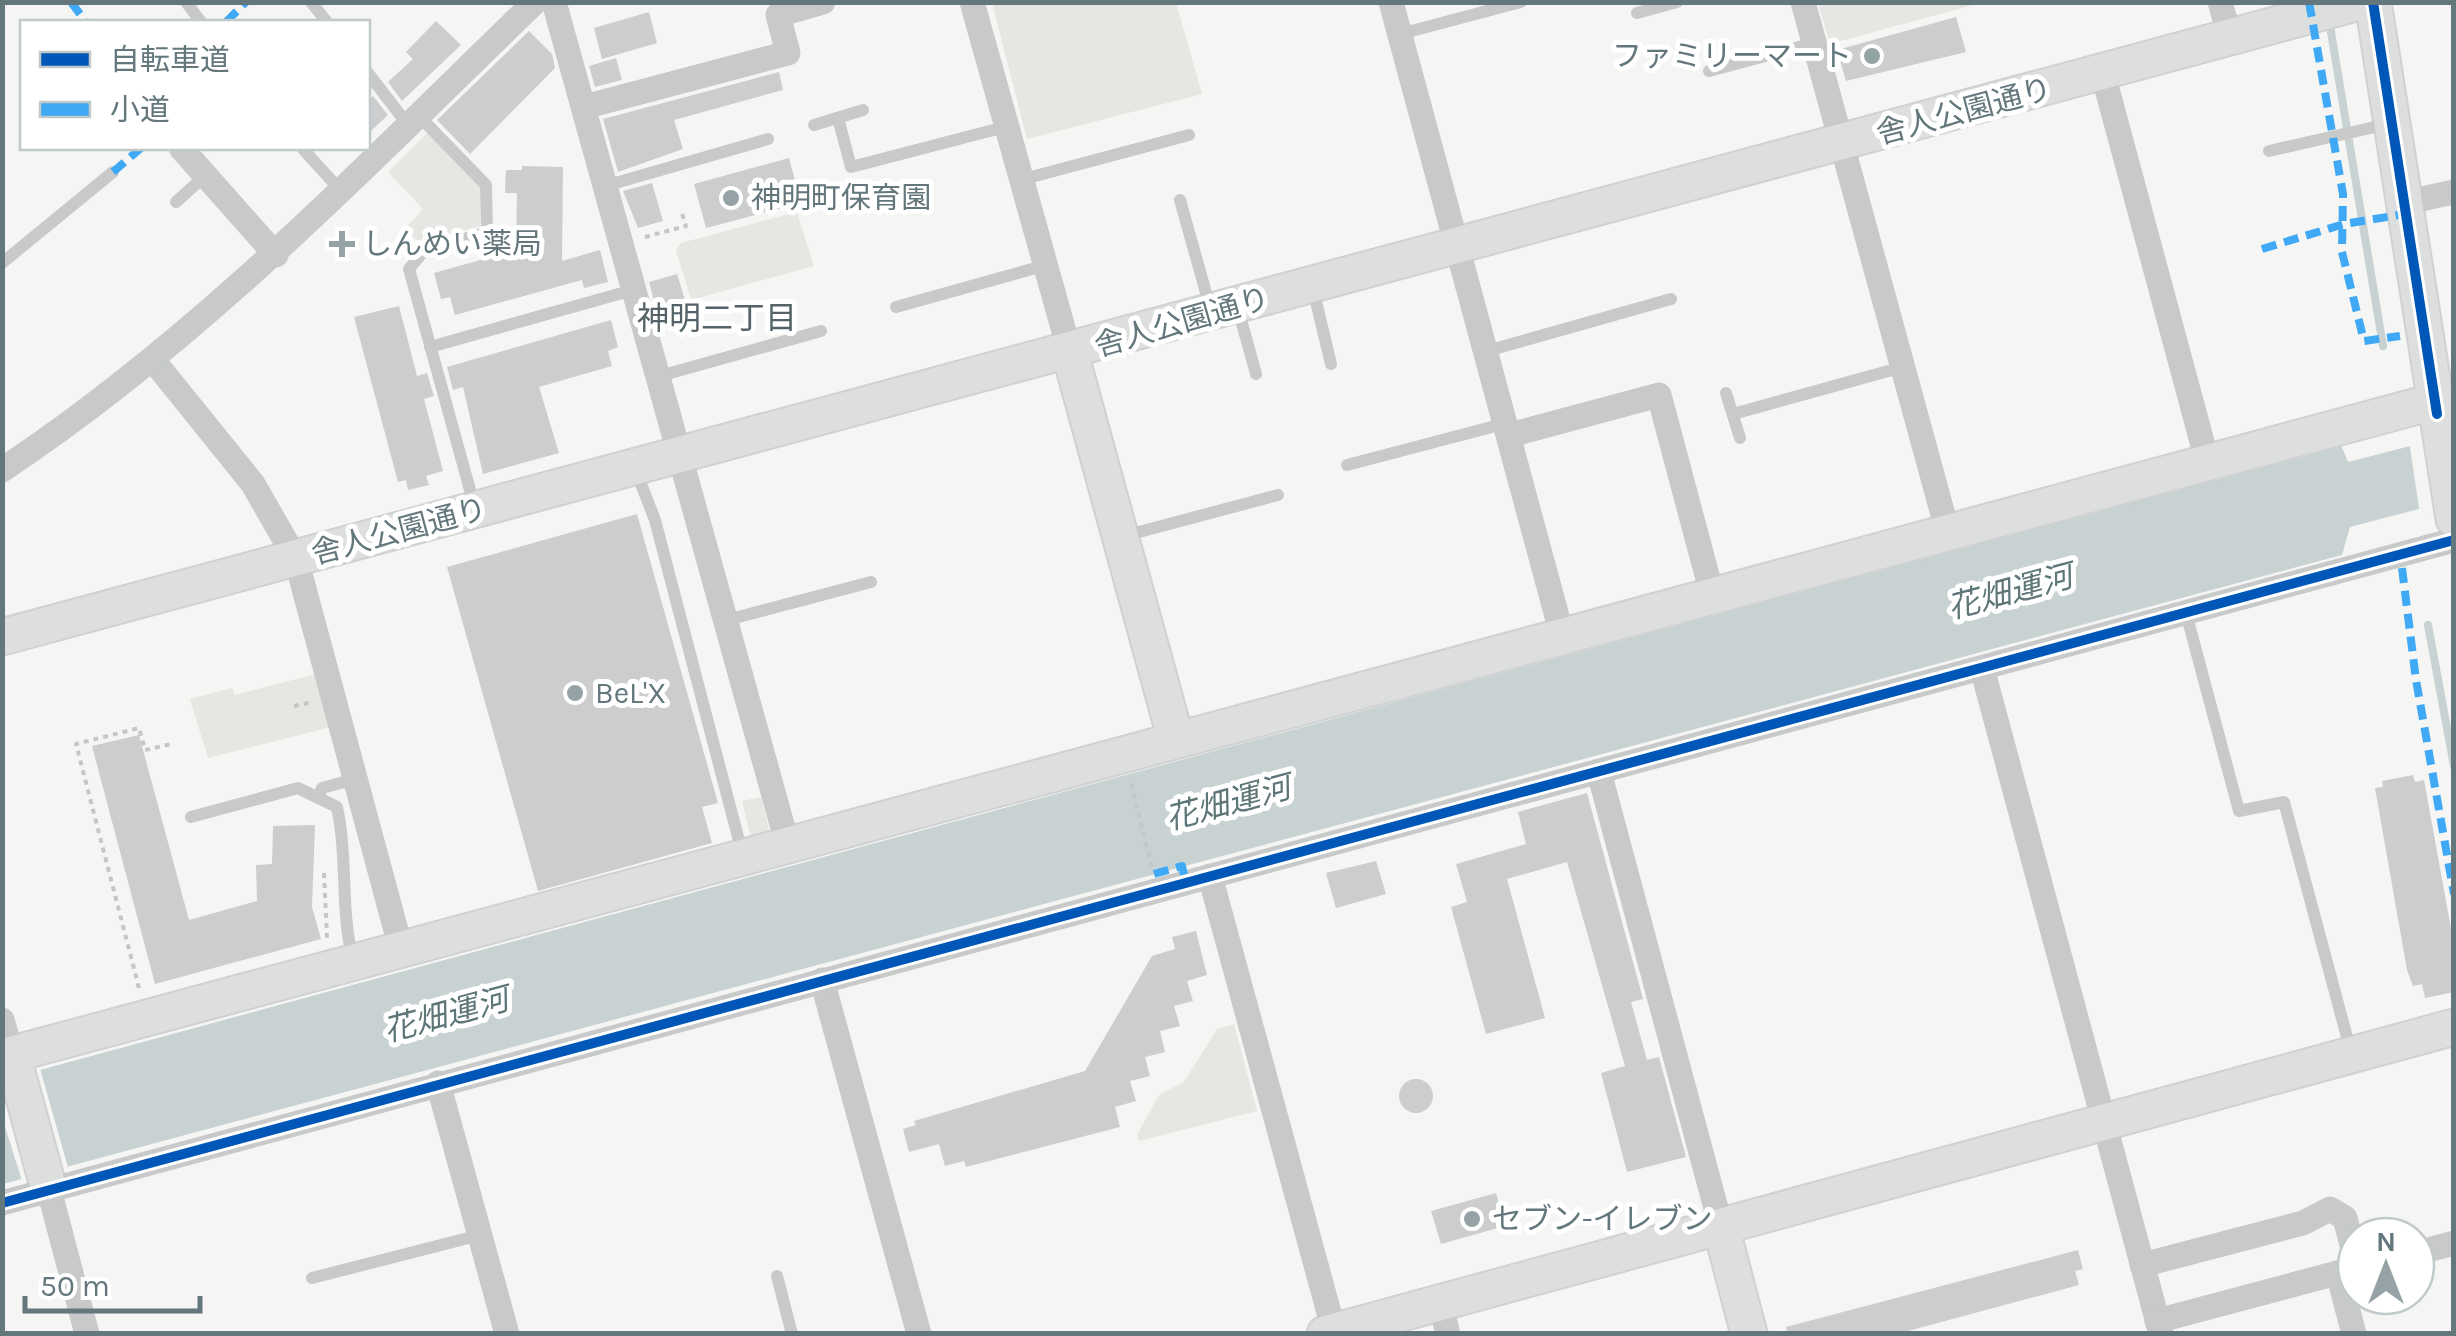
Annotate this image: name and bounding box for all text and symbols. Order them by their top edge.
legend [20,20,370,150]
place label: ファミリーマート [1612,38,1852,74]
text: 自転車道 [110,42,230,78]
marker: ファミリーマート [1861,45,1883,67]
street label: 舎人公園通り [1872,70,2056,152]
text: 小道 [110,92,170,128]
place label: 神明町保育園 [751,180,931,216]
marker: 神明町保育園 [720,187,742,209]
place label: しんめい薬局 [362,226,542,262]
marker: しんめい薬局 [331,233,353,255]
street label: 舎人公園通り [1091,280,1273,364]
district label: 神明二丁目 [637,300,797,337]
street label: 舎人公園通り [307,490,491,572]
water label: 花畑運河 [1943,556,2082,626]
place label: BeL'X [595,675,666,711]
marker: BeL'X [564,682,586,704]
water label: 花畑運河 [1161,767,1300,837]
water label: 花畑運河 [379,979,518,1049]
place label: セブン-イレブン [1492,1201,1712,1237]
marker: セブン-イレブン [1461,1208,1483,1230]
north arrow [2336,1216,2436,1316]
text: N [2376,1225,2396,1258]
scale bar [25,1251,200,1313]
text: 50 m [40,1268,110,1304]

